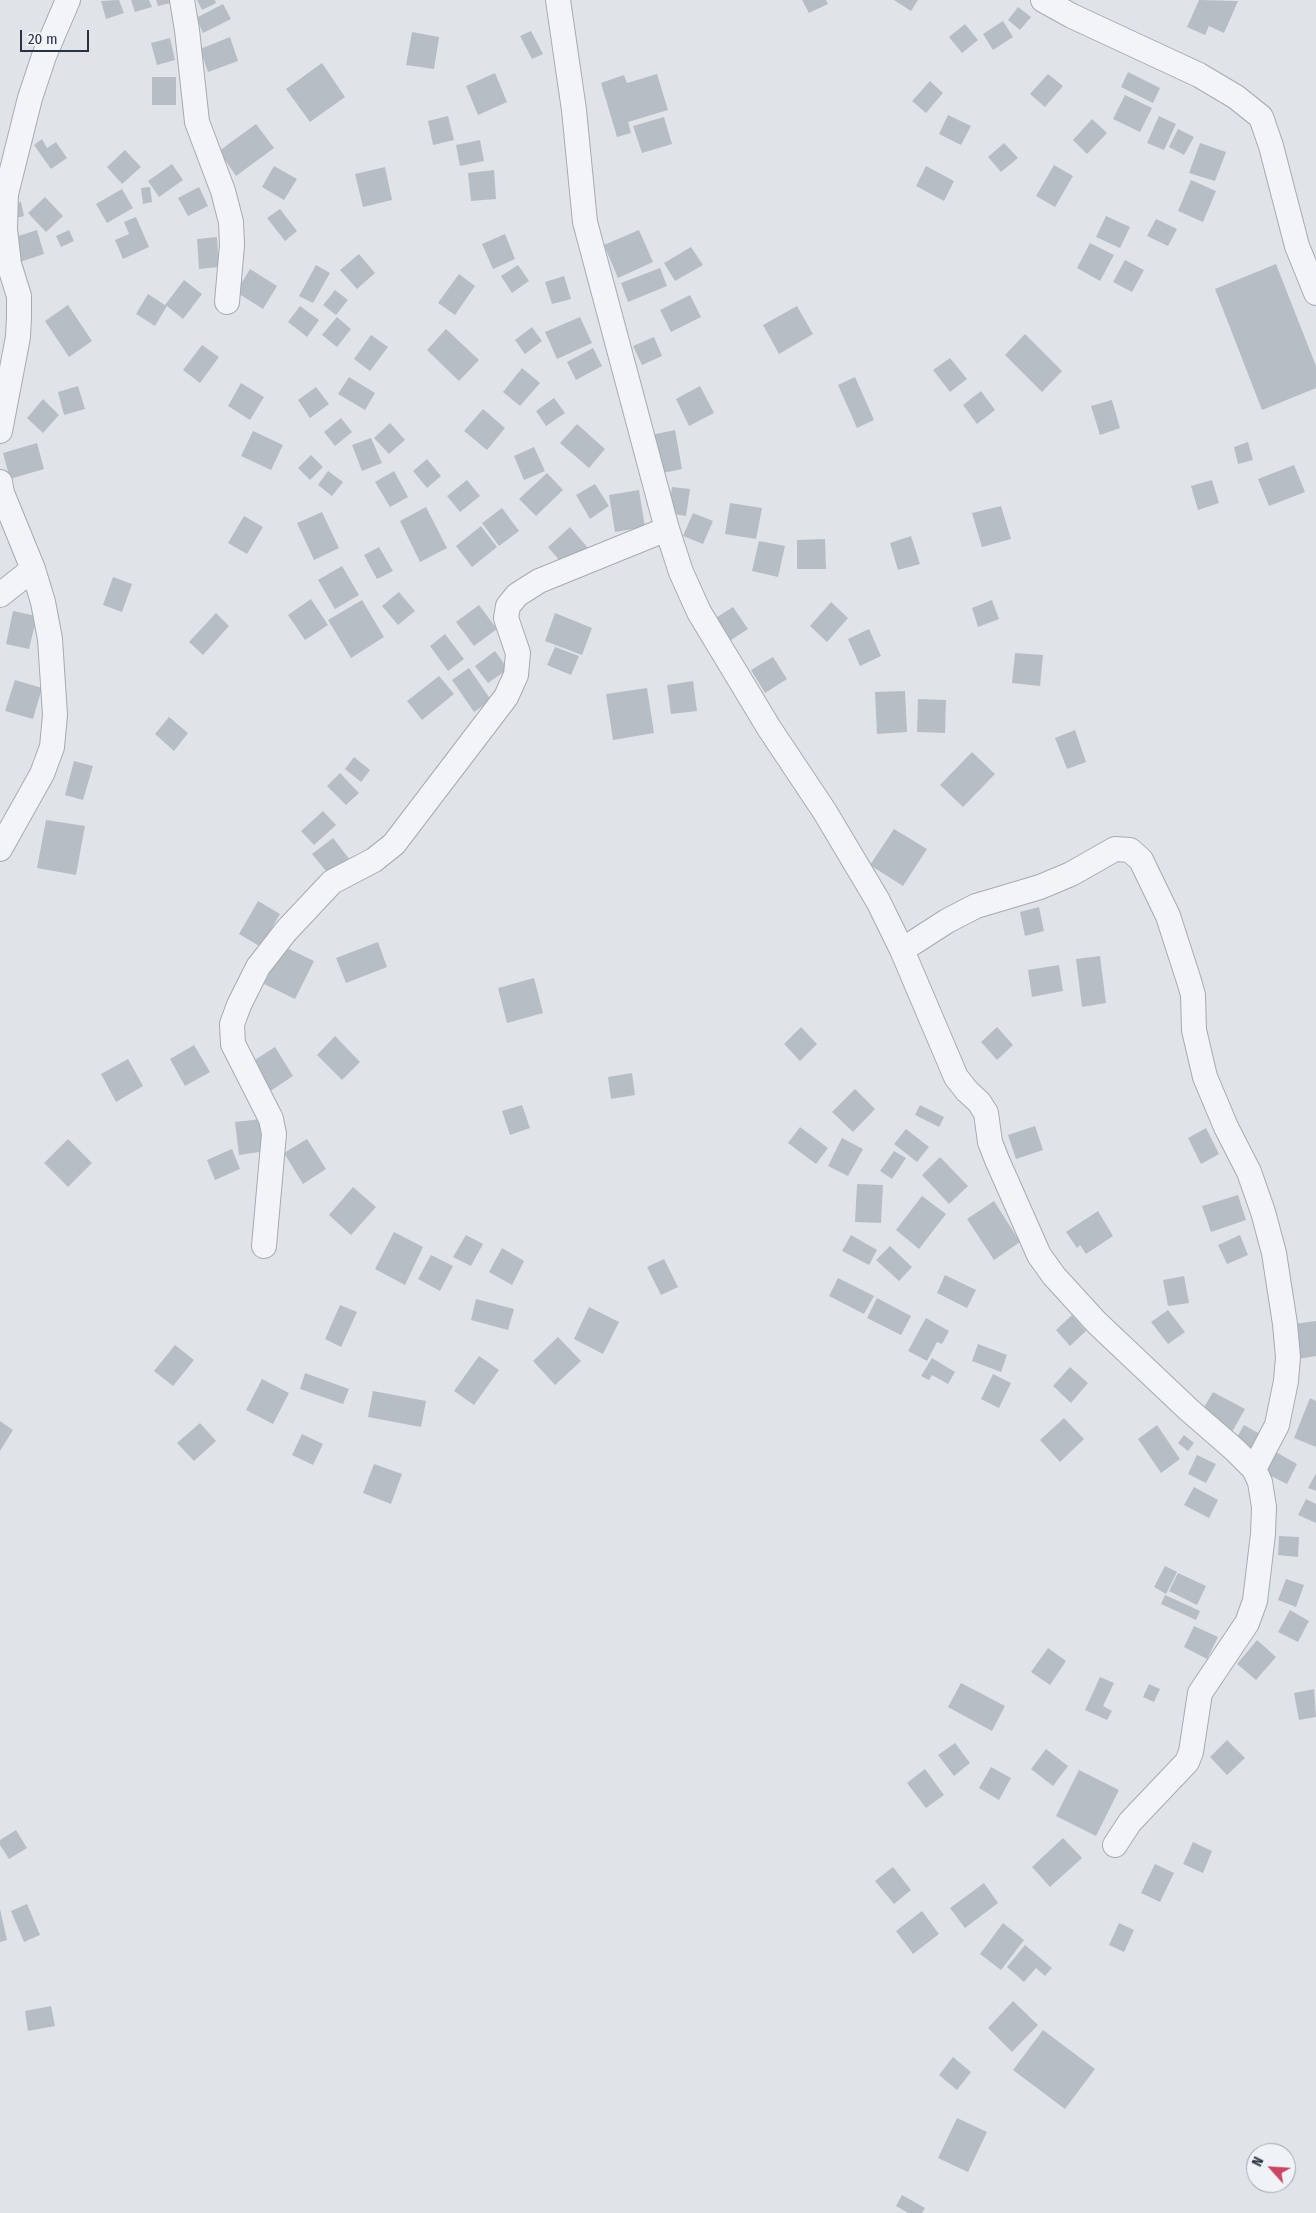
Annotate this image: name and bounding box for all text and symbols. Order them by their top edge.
scale bar [22,20,91,52]
text: 20 m [28,30,58,48]
north arrow [1246,2143,1296,2193]
text: N [1248,2154,1267,2169]

